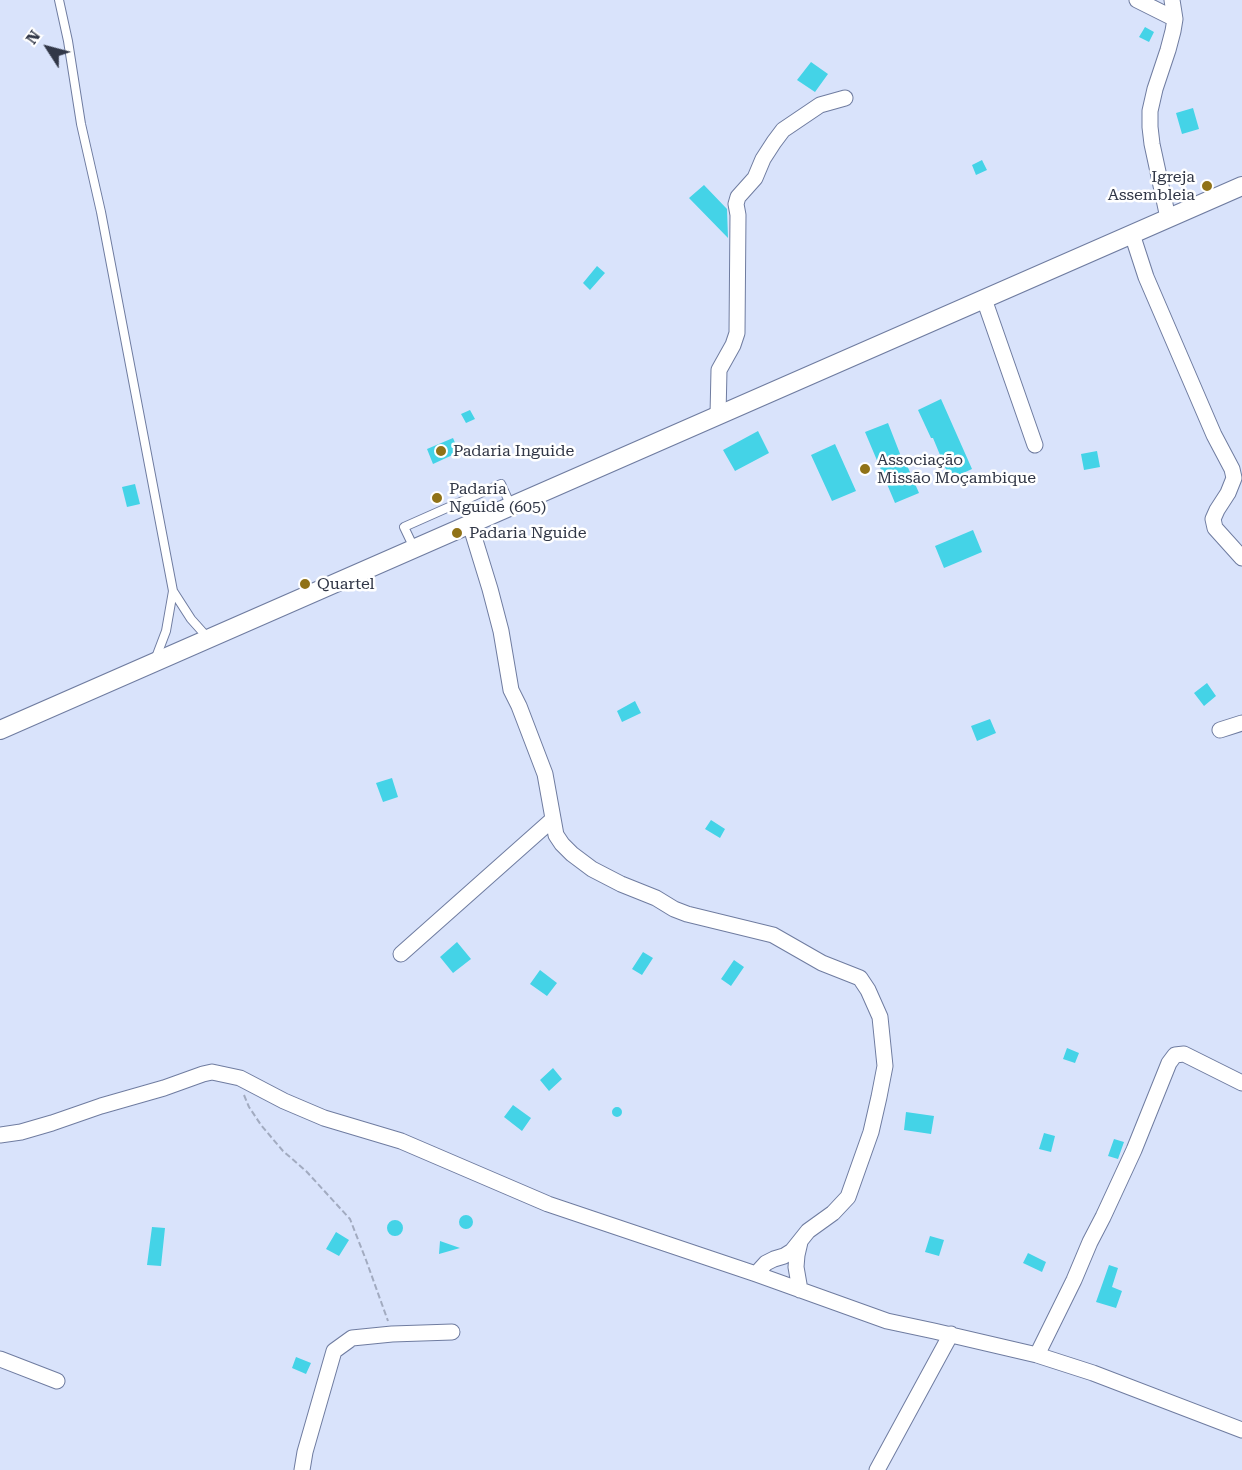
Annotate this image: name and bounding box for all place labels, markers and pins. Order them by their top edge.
place label: Igreja Assembleia [1108,167,1195,205]
marker: Igreja Assembleia [1200,179,1214,193]
place label: Padaria Inguide [453,441,574,461]
marker: Padaria Inguide [434,444,448,458]
place label: Associação Missão Moçambique [877,450,1036,488]
marker: Associação Missão Moçambique [858,462,872,476]
place label: Padaria Nguide (605) [449,479,546,517]
marker: Padaria Nguide (605) [430,491,444,505]
place label: Padaria Nguide [469,523,587,543]
marker: Padaria Nguide [450,526,464,540]
place label: Quartel [317,574,375,594]
marker: Quartel [298,577,312,591]

